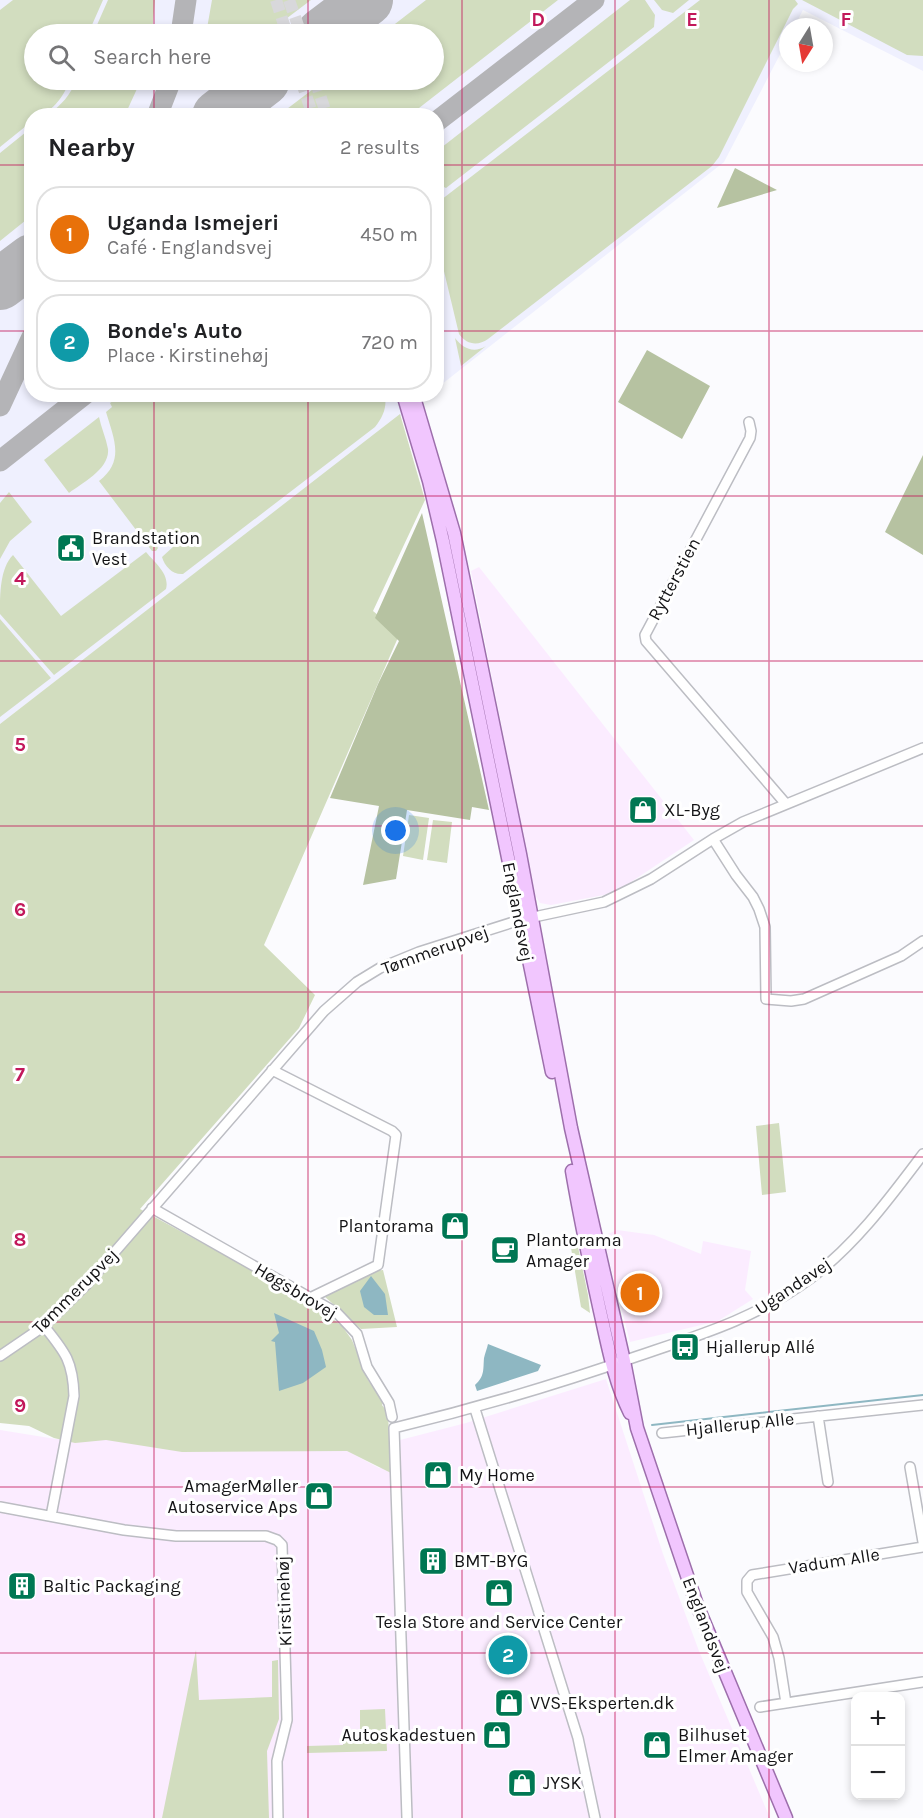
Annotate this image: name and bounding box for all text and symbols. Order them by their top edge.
text: D [531,8,545,31]
text: E [686,8,698,31]
text: F [841,8,852,31]
north arrow [779,18,833,72]
search box [24,24,444,90]
icon: search [45,41,78,74]
text: Search here [93,44,211,70]
text: Nearby [48,132,135,163]
text: 2 results [340,136,420,159]
text: Uganda Ismejeri [107,210,279,236]
text: 1 [66,223,73,246]
text: 450 m [360,223,418,246]
text: Café · Englandsvej [107,236,273,259]
text: Bonde's Auto [107,318,242,344]
text: 2 [63,331,76,354]
text: 720 m [362,331,418,354]
text: Place · Kirstinehøj [107,344,269,367]
place label: Brandstation Vest [92,527,200,570]
public building icon: Brandstation Vest [55,532,87,564]
street label: Rytterstien [643,534,705,624]
text: 4 [14,567,26,590]
text: 5 [14,733,26,756]
shop icon: XL-Byg [627,794,659,826]
place label: XL-Byg [664,799,720,821]
your location [381,816,410,845]
street label: Englandsvej [498,860,538,964]
text: 6 [14,898,26,921]
street label: Tømmerupvej [379,920,491,980]
text: 7 [15,1063,25,1086]
shop icon: Plantorama [439,1210,471,1242]
place label: Plantorama [338,1215,434,1237]
text: 8 [14,1228,26,1251]
place label: Plantorama Amager [526,1229,622,1272]
cafe icon: Plantorama Amager [489,1234,521,1266]
street label: Tømmerupvej [28,1244,122,1338]
street label: Ugandavej [751,1252,835,1320]
street label: Høgsbrovej [251,1258,341,1324]
pin: 1 [620,1270,660,1316]
bus stop icon: Hjallerup Allé [669,1331,701,1363]
place label: Hjallerup Allé [706,1336,815,1358]
text: 9 [14,1394,26,1417]
street label: Hjallerup Alle [685,1407,795,1441]
shop icon: My Home [422,1459,454,1491]
place label: My Home [459,1464,535,1486]
place label: AmagerMøller Autoservice Aps [167,1475,298,1518]
shop icon: AmagerMøller Autoservice Aps [303,1480,335,1512]
street label: Vadum Alle [787,1543,881,1579]
building icon: BMT-BYG [417,1545,449,1577]
place label: BMT-BYG [454,1550,528,1572]
street label: Kirstinehøj [271,1555,297,1647]
building icon: Baltic Packaging [6,1570,38,1602]
street label: Englandsvej [678,1574,734,1676]
place label: Baltic Packaging [43,1575,181,1597]
shop icon: Tesla Store and Service Center [483,1577,515,1609]
place label: Tesla Store and Service Center [376,1611,623,1633]
pin: 2 [488,1632,528,1678]
shop icon: VVS-Eksperten.dk [493,1687,525,1719]
place label: VVS-Eksperten.dk [530,1692,674,1714]
map controls [851,1692,905,1800]
button: + [851,1692,905,1746]
shop icon: Autoskadestuen [481,1719,513,1751]
place label: Autoskadestuen [342,1724,476,1746]
place label: Bilhuset Elmer Amager [678,1724,794,1767]
shop icon: Bilhuset Elmer Amager [641,1729,673,1761]
button: − [851,1746,905,1800]
shop icon: JYSK [506,1767,538,1799]
place label: JYSK [543,1772,582,1794]

